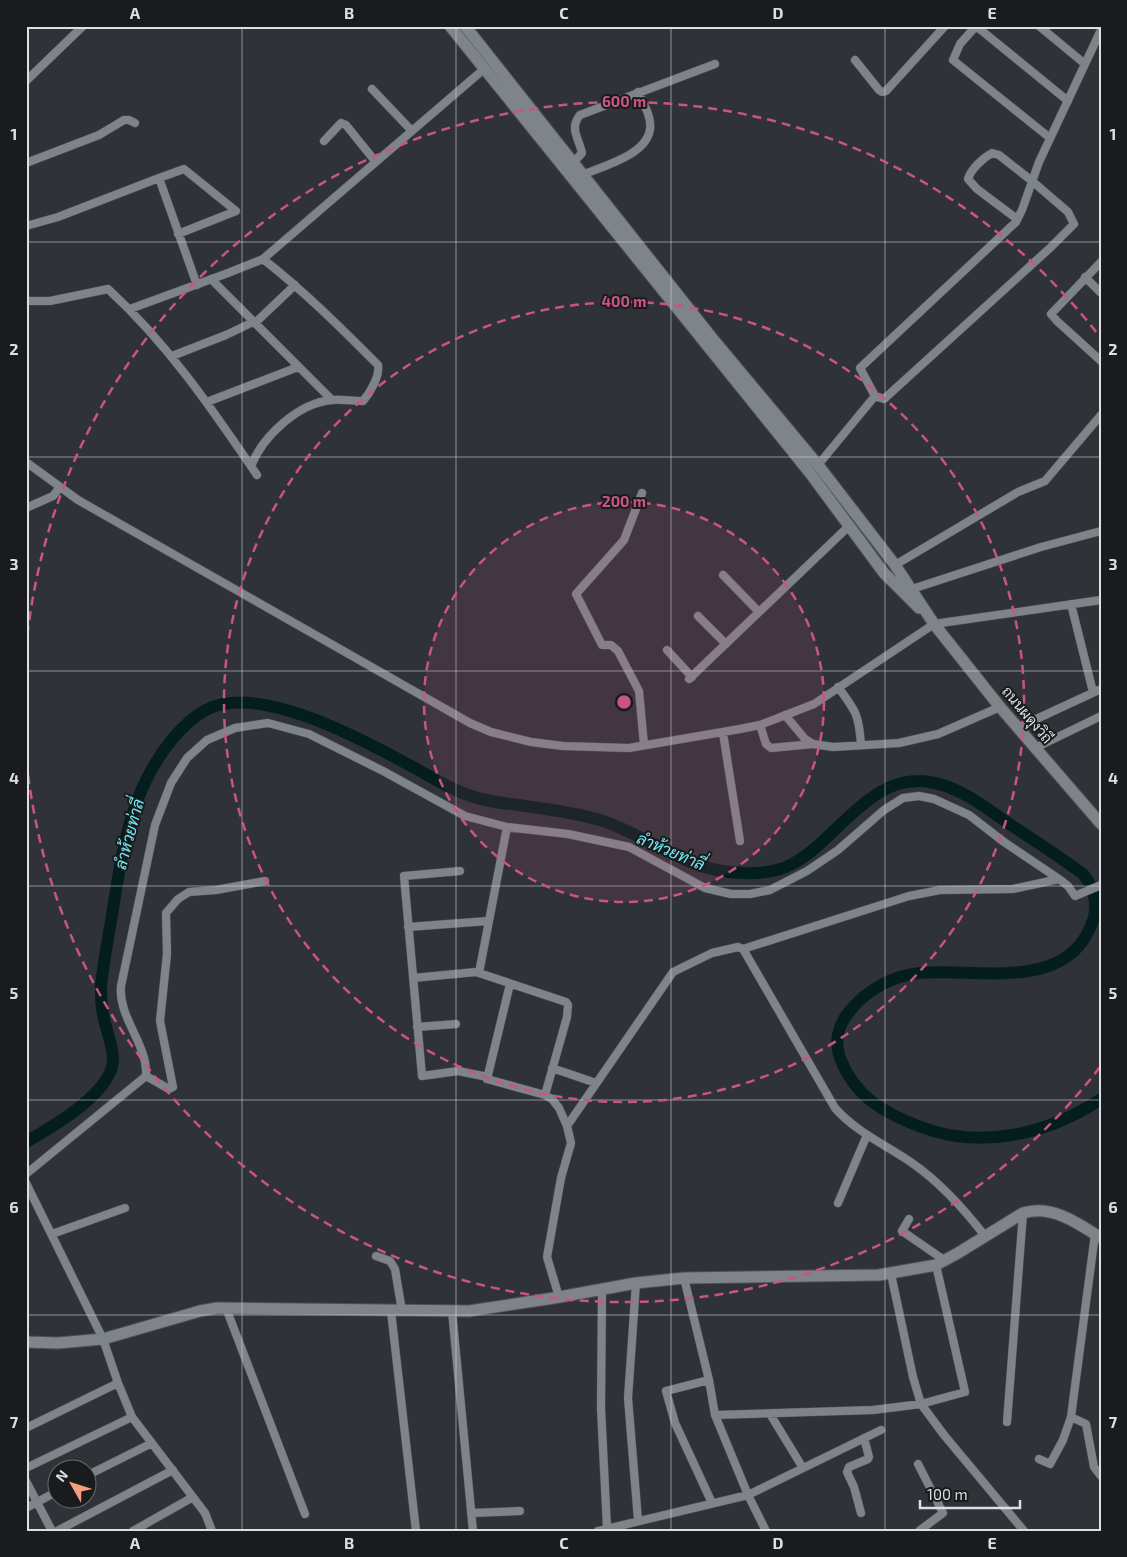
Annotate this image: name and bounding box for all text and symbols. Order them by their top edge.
text: A [130,3,141,22]
text: B [344,3,354,22]
text: C [559,3,569,22]
text: D [773,3,784,22]
text: E [987,3,997,22]
text: 600 m [602,92,646,110]
text: 1 [11,124,17,143]
text: 1 [1110,124,1116,143]
text: 400 m [602,292,646,310]
text: 2 [9,339,19,358]
text: 2 [1108,339,1118,358]
text: 200 m [602,492,646,510]
text: 3 [9,554,19,573]
text: 3 [1108,554,1118,573]
street label: ถนนผดุงวิถี [996,682,1057,749]
centre of rings [615,693,633,711]
text: 4 [9,768,19,787]
text: 4 [1108,768,1118,787]
water label: ลำห้วยท่าลี่ [106,794,147,871]
water label: ลำห้วยท่าลี่ [634,824,711,874]
text: 5 [10,983,19,1002]
text: 5 [1109,983,1118,1002]
text: 6 [9,1197,19,1216]
text: 6 [1108,1197,1118,1216]
text: 7 [10,1412,19,1431]
text: 7 [1109,1412,1118,1431]
north arrow [48,1460,98,1510]
text: N [52,1466,71,1485]
scale bar [920,1477,1020,1509]
text: 100 m [927,1485,968,1503]
text: A [130,1533,141,1552]
text: B [344,1533,354,1552]
text: C [559,1533,569,1552]
text: D [773,1533,784,1552]
text: E [987,1533,997,1552]

